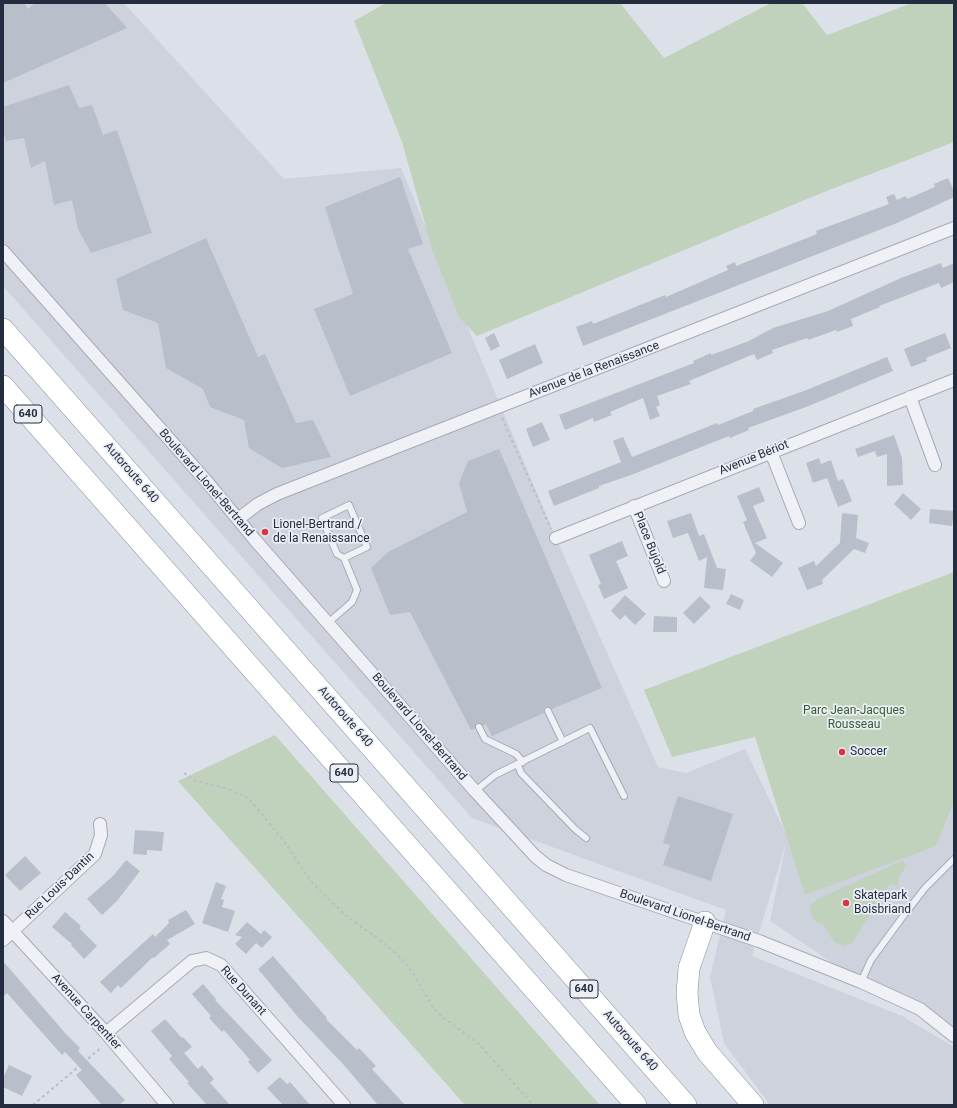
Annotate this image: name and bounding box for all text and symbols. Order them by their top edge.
street label: Avenue de la Renaissance [527,338,661,402]
road number: 640 [14,405,42,423]
street label: Boulevard Lionel-Bertrand [155,426,257,540]
street label: Avenue Bériot [717,437,791,479]
street label: Autoroute 640 [101,440,161,506]
street label: Place Bujold [630,510,668,576]
place label: Lionel-Bertrand / de la Renaissance [273,518,370,546]
marker: Lionel-Bertrand / de la Renaissance [260,527,270,537]
street label: Boulevard Lionel-Bertrand [368,670,470,784]
street label: Autoroute 640 [315,684,375,750]
park label: Parc Jean-Jacques Rousseau [803,704,905,732]
place label: Soccer [850,745,887,759]
marker: Soccer [837,747,847,757]
road number: 640 [330,764,358,782]
street label: Rue Louis-Dantin [23,849,97,923]
street label: Boulevard Lionel-Bertrand [618,887,752,945]
place label: Skatepark Boisbriand [854,889,911,917]
marker: Skatepark Boisbriand [841,898,851,908]
street label: Rue Dunant [217,963,269,1019]
street label: Avenue Carpentier [48,971,124,1053]
road number: 640 [570,980,598,998]
street label: Autoroute 640 [600,1008,660,1074]

